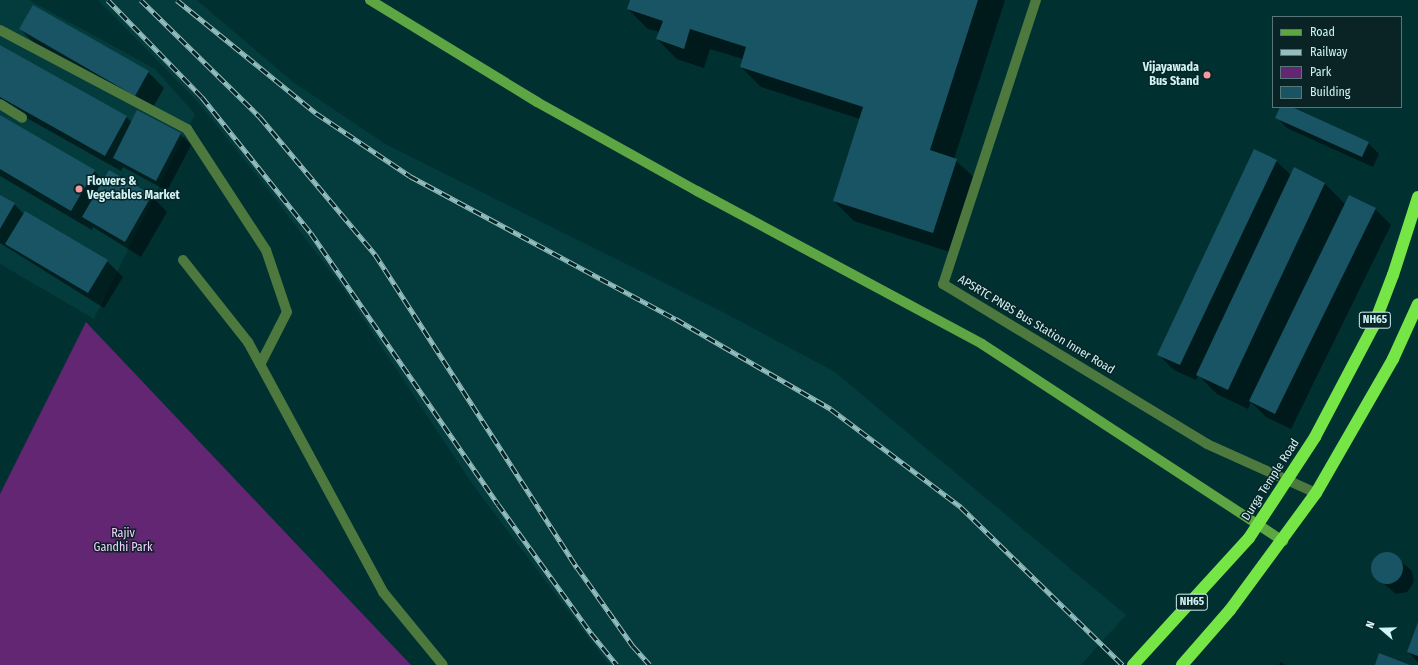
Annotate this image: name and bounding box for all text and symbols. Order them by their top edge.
legend [1272,16,1402,108]
text: Road [1310,25,1335,39]
text: Railway [1310,45,1347,59]
place label: Vijayawada Bus Stand [1143,61,1199,89]
text: Park [1310,65,1331,79]
marker: Vijayawada Bus Stand [1202,70,1212,80]
text: Building [1310,85,1350,99]
place label: Flowers & Vegetables Market [87,175,180,203]
marker: Flowers & Vegetables Market [74,184,84,194]
street label: APSRTC PNBS Bus Station Inner Road [955,273,1117,377]
road number: NH65 [1358,311,1392,329]
street label: Durga Temple Road [1239,436,1303,524]
park label: Rajiv Gandhi Park [94,527,152,555]
road number: NH65 [1175,593,1209,611]
north arrow [1362,609,1402,649]
text: N [1363,619,1377,630]

